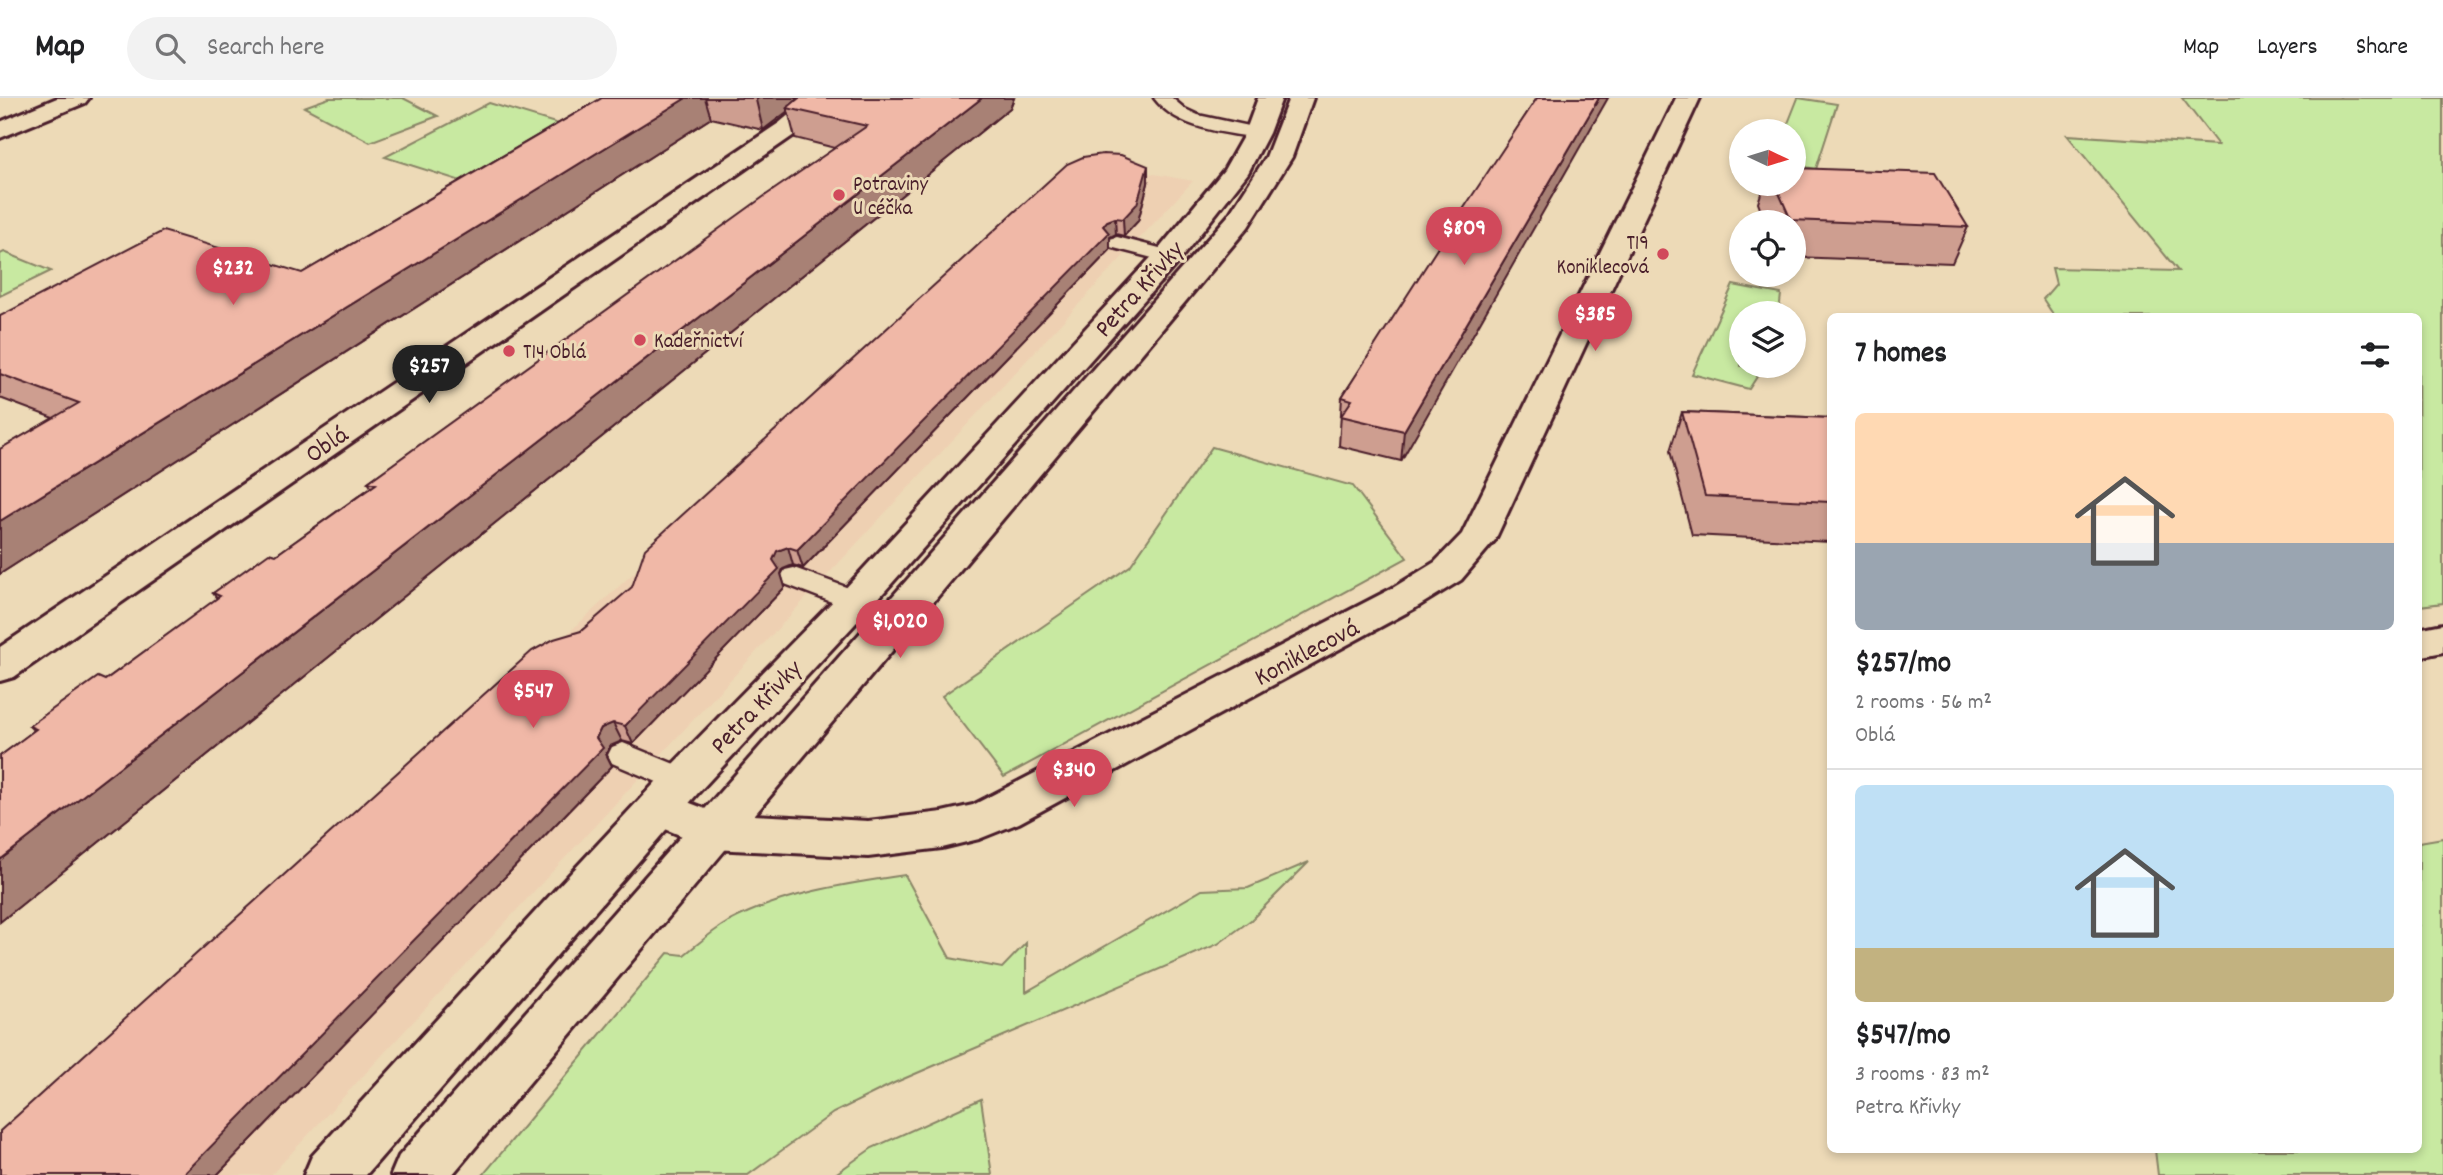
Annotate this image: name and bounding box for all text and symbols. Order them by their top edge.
search box [127,17,617,80]
text: Map [35,25,85,72]
icon: search [151,29,189,67]
text: Search here [207,30,325,67]
text: Map [2183,31,2219,65]
text: Layers [2257,31,2318,65]
text: Share [2356,31,2408,65]
north arrow [1729,119,1806,196]
map controls [1729,119,1806,378]
place label: Potraviny U céčka [853,171,929,225]
marker: Potraviny U céčka [831,187,847,203]
pin: $809 [1423,208,1505,267]
button: locate [1729,210,1806,287]
text: $809 [1442,213,1486,246]
place label: T19 Koniklecová [1557,230,1650,284]
street label: Petra Křivky [1087,233,1194,347]
marker: T19 Koniklecová [1655,246,1671,262]
pin: $232 [192,248,274,307]
text: $232 [212,253,254,286]
pin: $385 [1554,294,1636,353]
text: $385 [1574,299,1616,332]
button: layers [1729,301,1806,378]
place label: Kadeřnictví [654,328,745,358]
marker: Kadeřnictví [632,332,648,348]
text: 7 homes [1855,334,1947,377]
icon: filters [2356,336,2394,374]
place label: T14 Oblá [523,339,587,369]
marker: T14 Oblá [501,343,517,359]
pin: $257 [388,345,470,405]
text: $257 [408,351,450,384]
street label: Oblá [299,418,357,474]
icon: home [2062,458,2188,584]
pin: $1,020 [843,601,957,660]
text: $1,020 [872,606,928,639]
street label: Koniklecová [1248,611,1367,697]
text: $257/mo [1855,644,1951,687]
street label: Petra Křivky [703,652,812,764]
pin: $547 [492,670,574,730]
text: $547 [513,676,553,709]
text: 2 rooms · 56 m² [1855,687,1992,720]
text: Oblá [1855,720,1895,753]
pin: $340 [1033,750,1115,809]
text: $340 [1052,755,1096,788]
icon: home [2062,830,2188,956]
text: $547/mo [1855,1016,1951,1059]
text: 3 rooms · 83 m² [1855,1059,1990,1092]
text: Petra Křivky [1855,1092,1960,1125]

